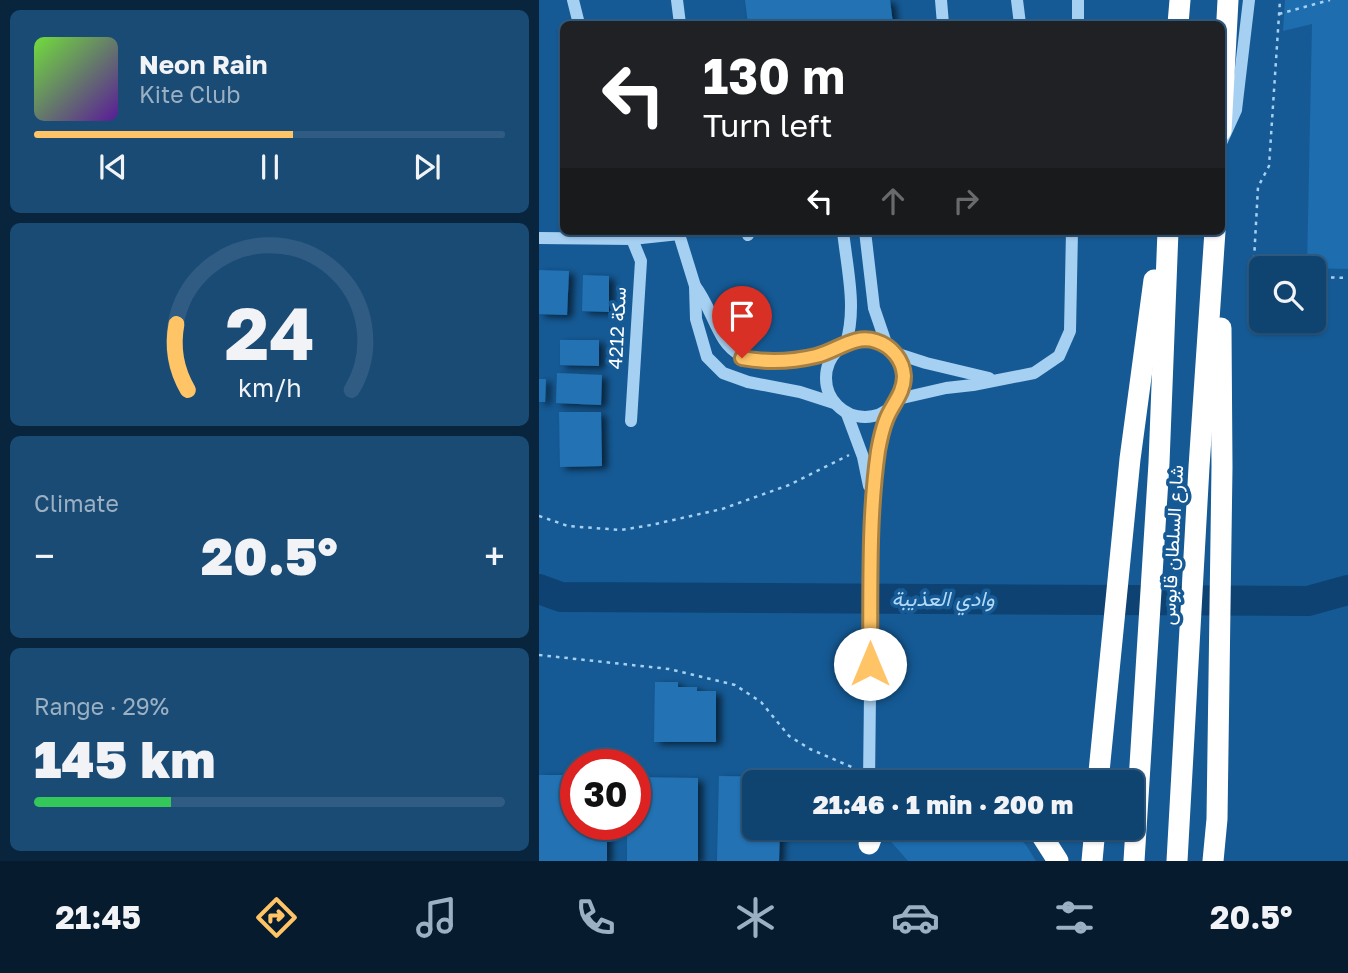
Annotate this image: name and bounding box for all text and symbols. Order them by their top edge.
text: 130 m [703,46,845,105]
text: Neon Rain [139,49,268,80]
icon: left [588,49,679,140]
text: Kite Club [139,80,240,108]
text: Turn left [703,106,832,144]
icon: previous [94,148,132,186]
icon: pause [251,148,289,186]
icon: next [408,148,446,186]
icon: left [801,182,839,220]
icon: ahead [874,182,912,220]
icon: right [947,182,985,220]
map controls [1249,256,1326,333]
button: search [1249,256,1326,333]
street label: سكة 4212 [603,286,630,370]
pin [712,286,772,358]
text: 24 [225,290,314,377]
icon: arrive [723,297,761,335]
text: km/h [238,372,301,403]
street label: شارع السلطان قابوس [1156,464,1189,626]
text: Climate [34,489,119,517]
text: 20.5° [201,524,338,586]
text: − [34,533,55,578]
text: + [484,533,505,578]
water label: وادي العذيبة [891,585,995,616]
position arrow [833,627,907,701]
text: Range · 29% [34,692,169,720]
text: 145 km [34,727,216,789]
speed limit sign: 30 [560,749,651,840]
text: 21:46 · 1 min · 200 m [813,789,1073,820]
icon: directions [252,893,301,942]
icon: music [412,893,461,942]
icon: phone [571,893,620,942]
icon: climate [731,893,780,942]
icon: car [891,893,940,942]
icon: filters [1050,893,1099,942]
text: 21:45 [55,898,141,936]
text: 20.5° [1210,898,1293,936]

